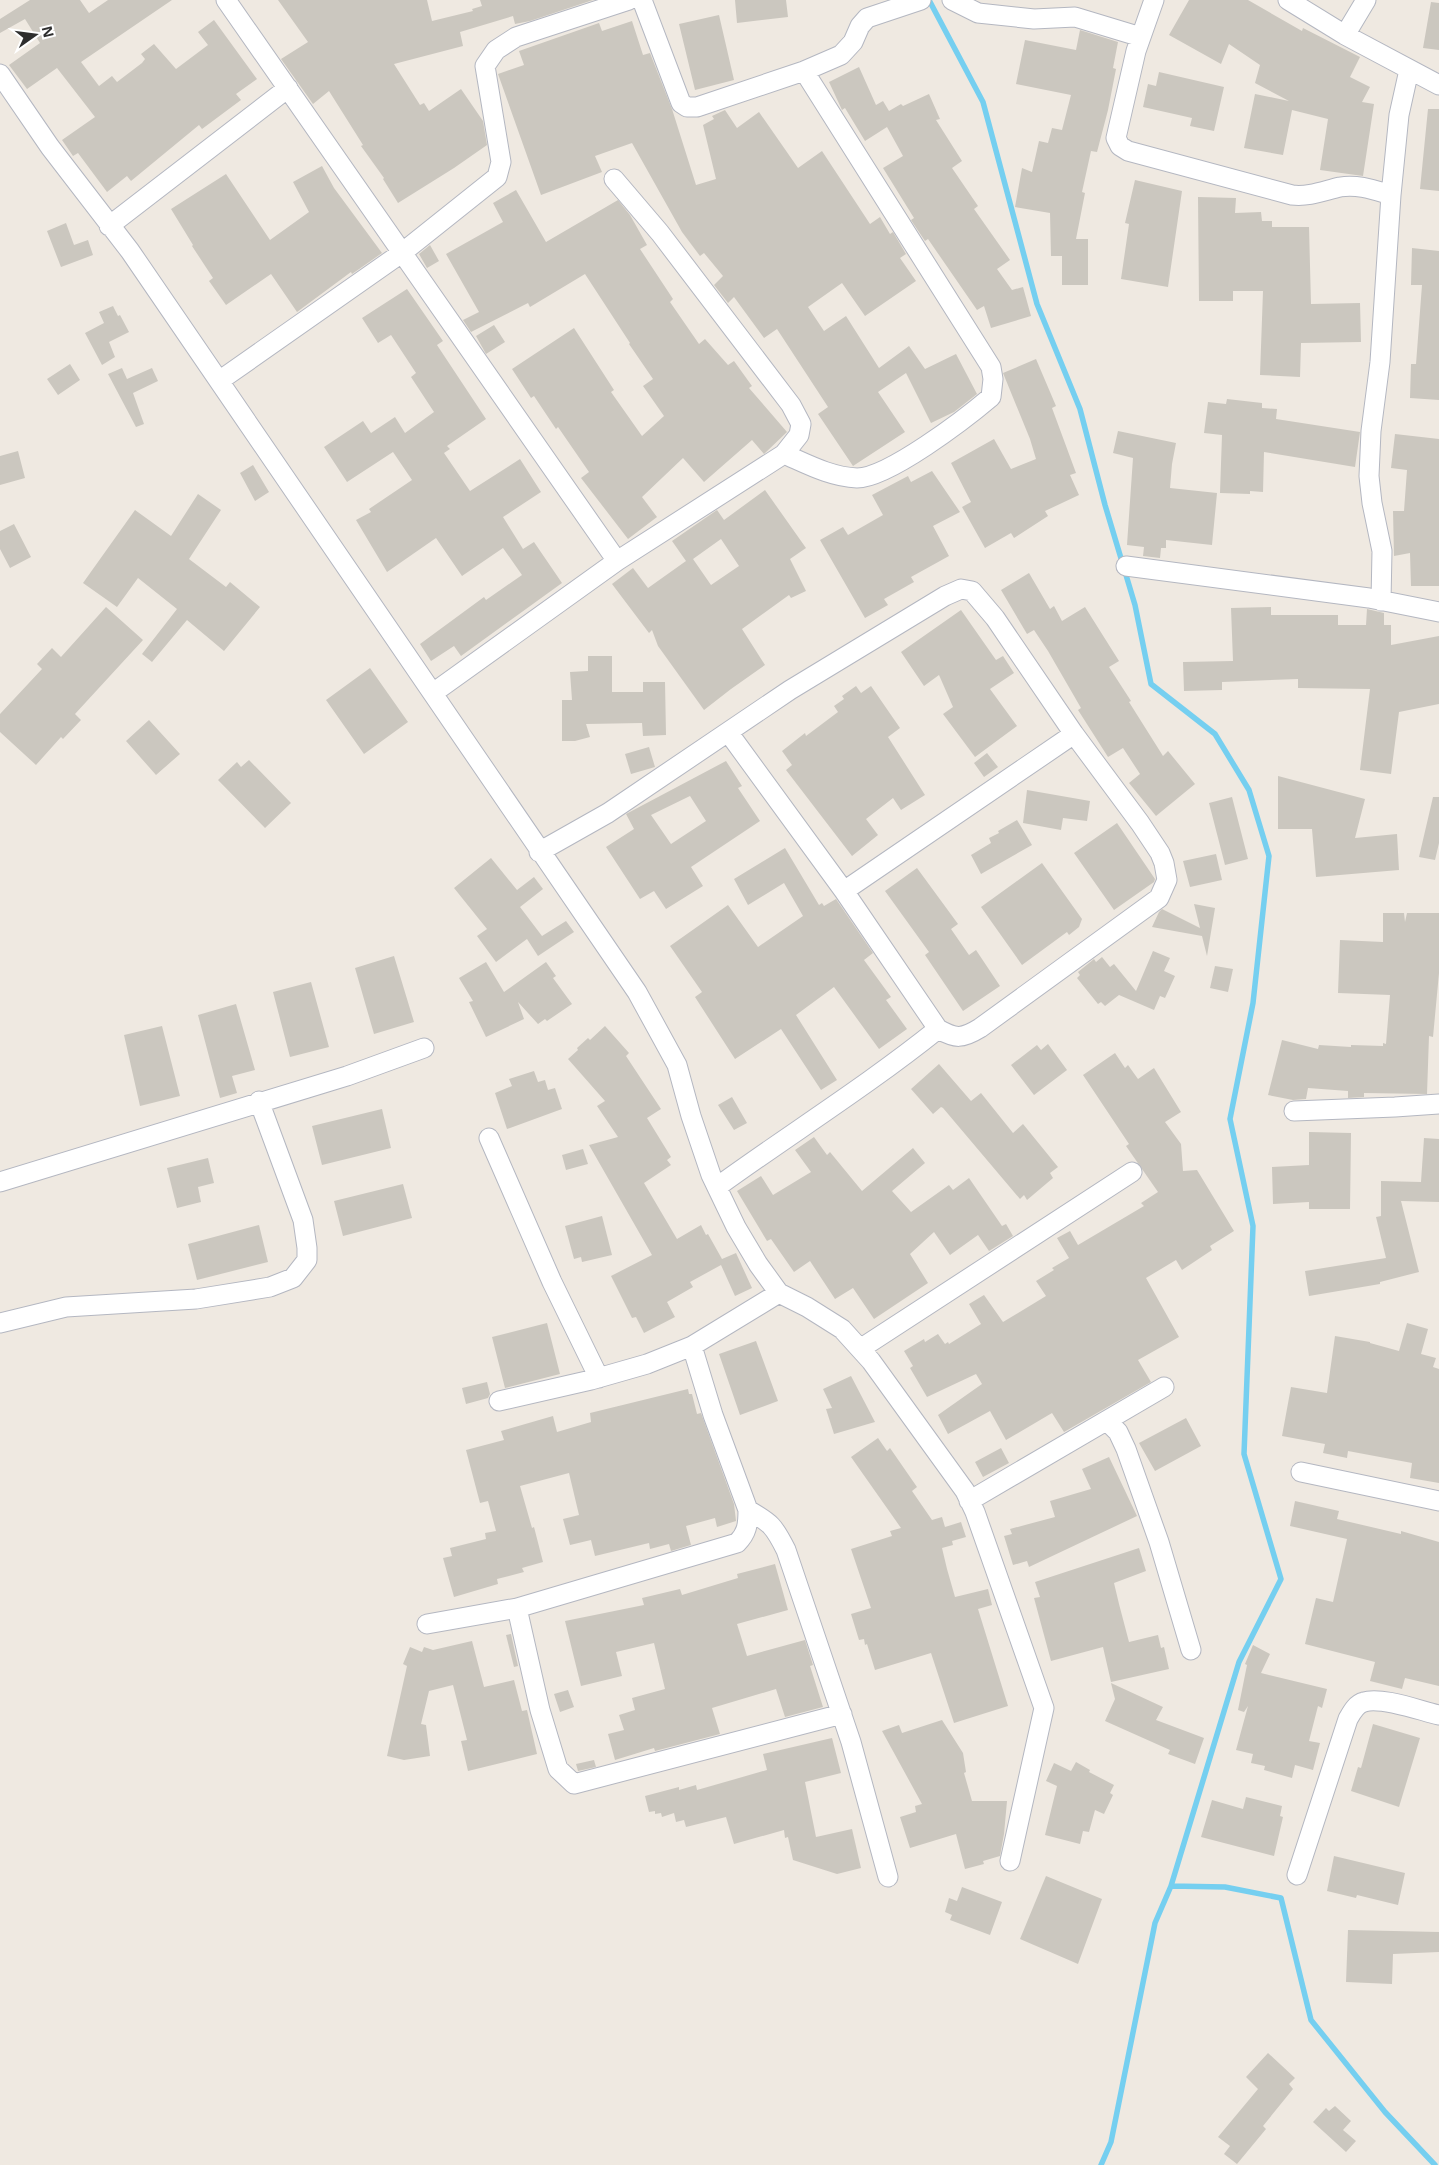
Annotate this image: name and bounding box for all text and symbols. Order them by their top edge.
north arrow [10,10,60,60]
text: N [38,24,59,40]

